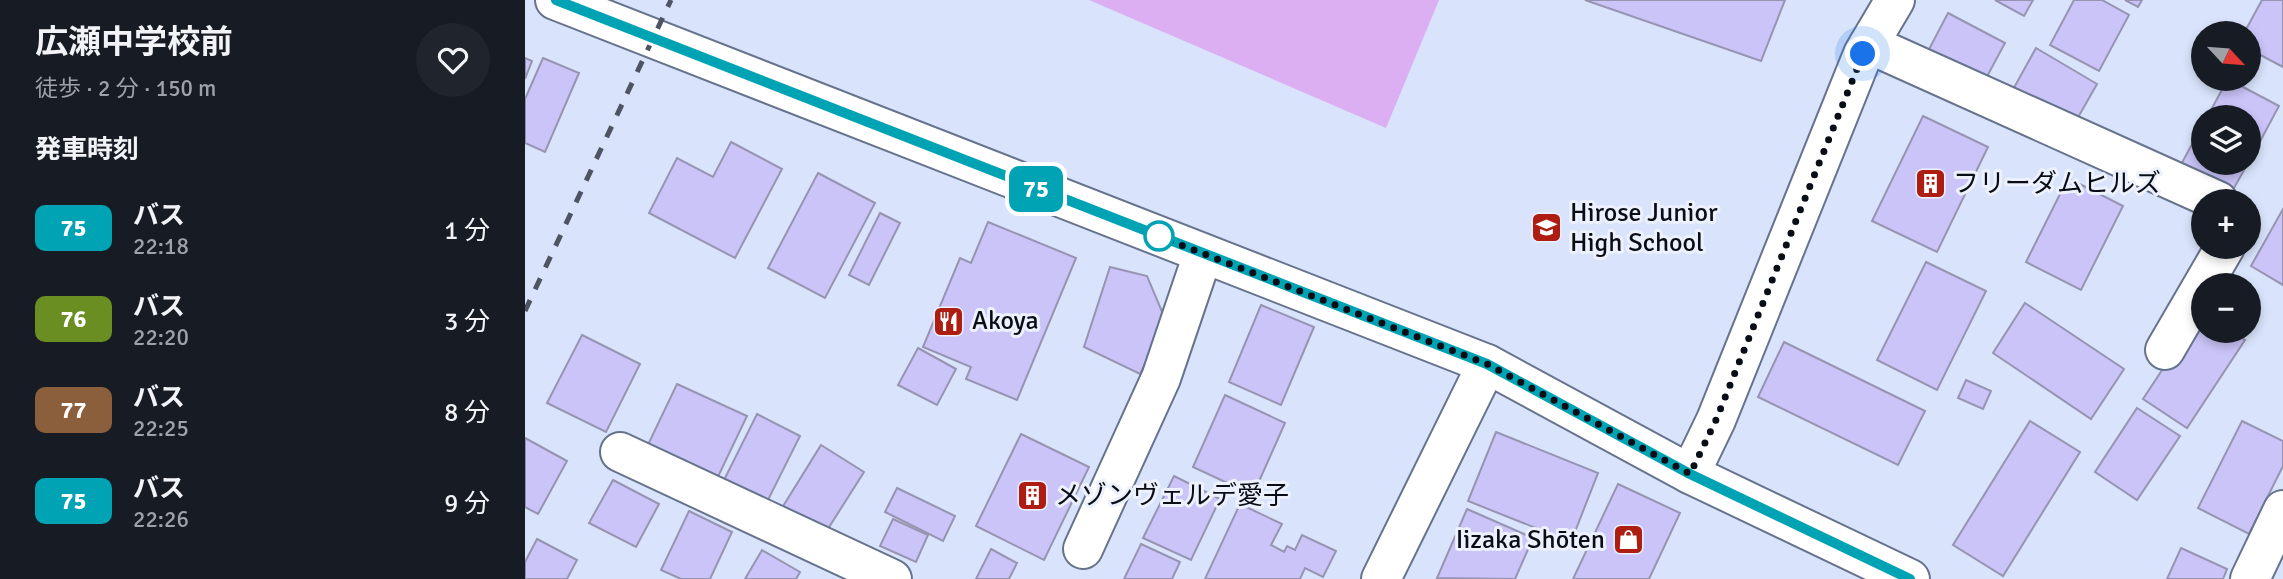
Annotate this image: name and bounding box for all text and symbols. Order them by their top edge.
north arrow [2191,21,2261,91]
map controls [2191,21,2261,343]
text: 広瀬中学校前 [35,22,233,63]
button: heart [416,23,490,97]
your location [1845,36,1880,71]
text: 徒歩 · 2 分 · 150 m [35,74,216,103]
button: layers [2191,105,2261,175]
text: 発車時刻 [35,134,139,166]
line badge: 75 [1005,166,1067,212]
building icon: フリーダムヒルズ [1913,167,1947,201]
place label: フリーダムヒルズ [1953,168,2161,200]
text: 75 [1023,174,1049,204]
button: + [2191,189,2261,259]
place label: Hirose Junior High School [1570,197,1718,259]
text: バス [133,200,185,232]
school or university icon: Hirose Junior High School [1530,211,1564,245]
text: 75 [61,213,86,243]
text: 1 分 [444,215,490,247]
unlabelled marker [1144,221,1174,251]
text: 22:18 [133,232,189,261]
button: − [2191,273,2261,343]
text: バス [133,291,185,323]
text: 76 [61,304,86,334]
restaurant icon: Akoya [932,304,966,338]
place label: Akoya [972,305,1039,337]
text: 3 分 [444,306,490,338]
text: 22:20 [133,323,189,352]
text: バス [133,382,185,414]
text: 77 [61,395,86,425]
text: 8 分 [444,397,490,429]
text: 22:25 [133,414,189,443]
text: バス [133,473,185,505]
building icon: メゾンヴェルデ愛子 [1015,479,1049,513]
place label: メゾンヴェルデ愛子 [1055,480,1289,512]
text: 75 [61,486,86,516]
text: 9 分 [444,488,490,520]
text: 22:26 [133,505,189,534]
shop icon: Iizaka Shōten [1611,523,1645,557]
place label: Iizaka Shōten [1456,524,1605,556]

